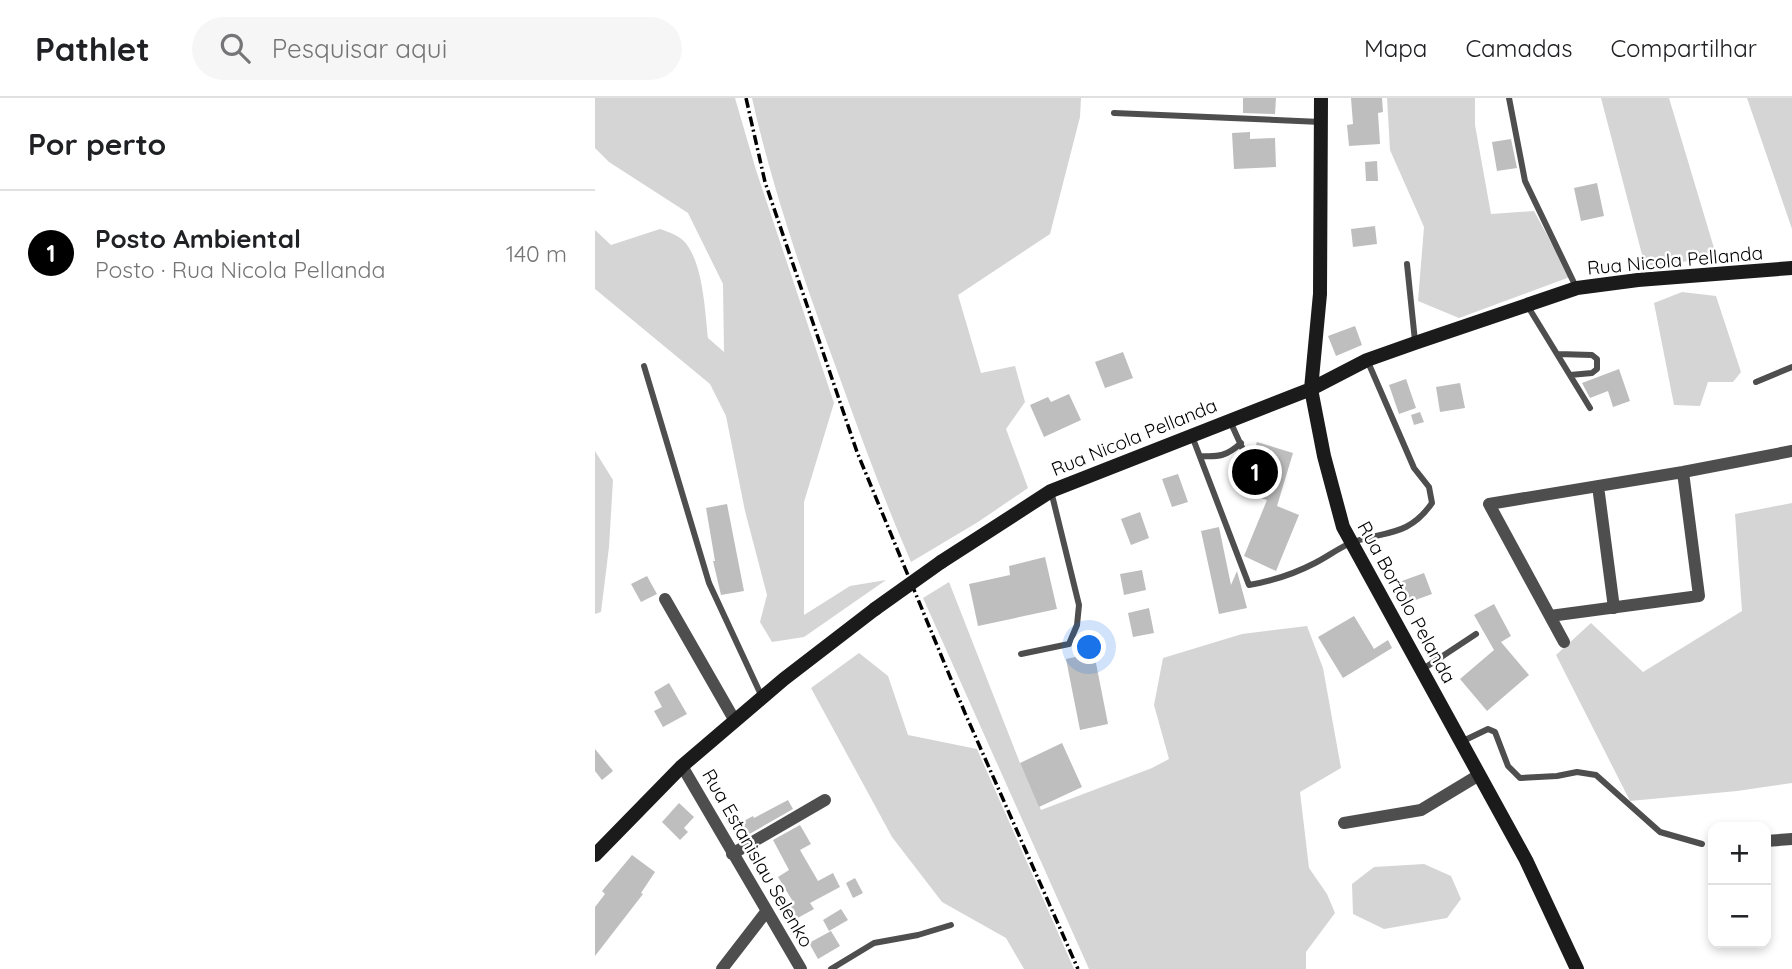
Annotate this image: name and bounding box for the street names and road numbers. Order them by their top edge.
street label: Rua Nicola Pellanda [1586,240,1764,280]
street label: Rua Nicola Pellanda [1048,393,1220,481]
street label: Rua Bortolo Pelanda [1352,517,1462,687]
street label: Rua Estanislau Selenko [697,765,819,951]

